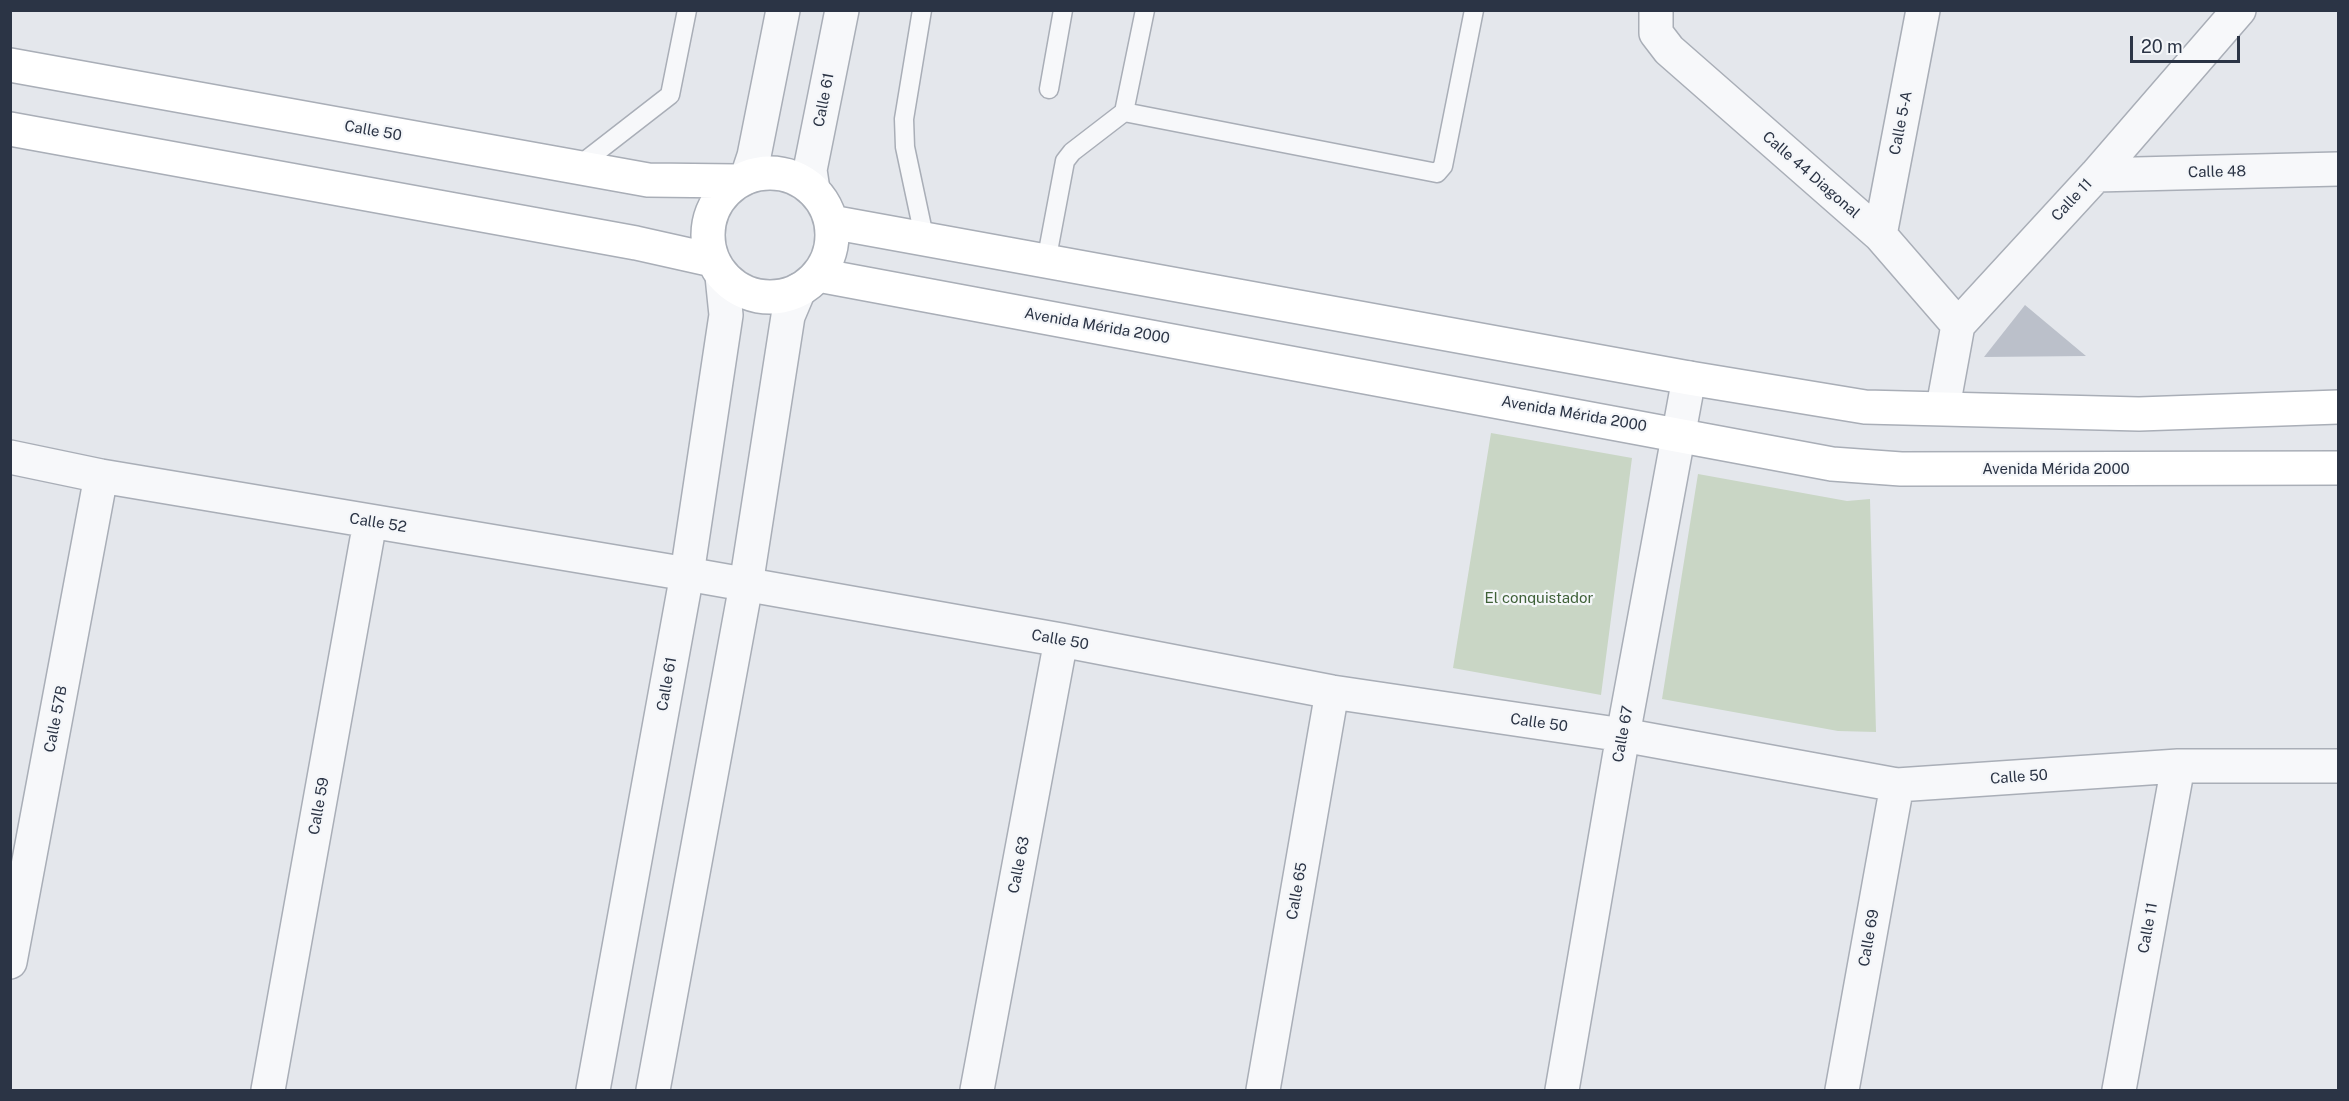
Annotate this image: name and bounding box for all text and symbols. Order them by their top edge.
scale bar [2133,24,2242,62]
text: 20 m [2141,36,2183,57]
street label: Calle 61 [810,71,838,129]
street label: Calle 5-A [1886,90,1916,156]
street label: Calle 50 [343,117,403,145]
street label: Calle 44 Diagonal [1759,128,1863,222]
street label: Calle 48 [2188,162,2246,182]
street label: Calle 11 [2048,175,2096,225]
street label: Avenida Mérida 2000 [1023,304,1171,348]
street label: Avenida Mérida 2000 [1500,392,1648,436]
street label: Avenida Mérida 2000 [1982,460,2130,478]
street label: Calle 52 [348,510,408,536]
park label: El conquistador [1485,589,1593,607]
street label: Calle 50 [1030,626,1090,654]
street label: Calle 61 [653,656,681,712]
street label: Calle 57B [41,684,71,754]
street label: Calle 67 [1609,704,1637,764]
street label: Calle 50 [1509,710,1569,736]
street label: Calle 50 [1989,766,2049,788]
street label: Calle 59 [305,776,333,836]
street label: Calle 63 [1005,835,1033,895]
street label: Calle 65 [1283,861,1311,921]
street label: Calle 11 [2135,901,2161,955]
street label: Calle 69 [1855,908,1883,968]

